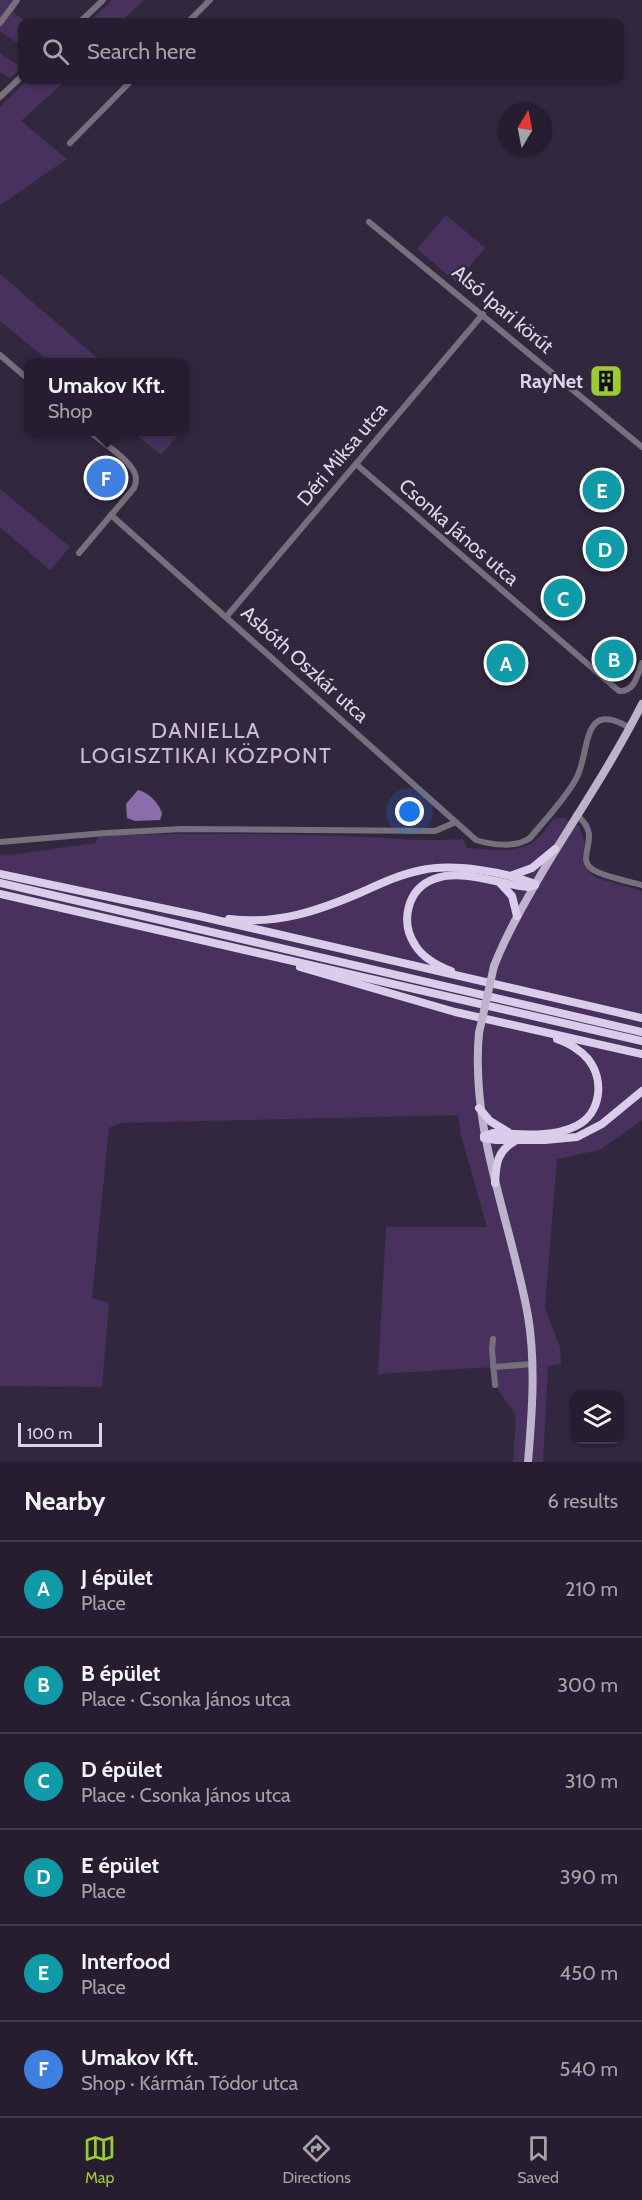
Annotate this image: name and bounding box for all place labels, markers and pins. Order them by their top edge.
building icon: RayNet [588,363,624,399]
place label: RayNet [520,369,583,393]
pin: F [86,456,126,500]
pin: E [582,468,622,512]
pin: D [586,526,624,572]
pin: C [544,576,582,620]
pin: B [594,636,634,682]
pin: A [486,640,526,686]

